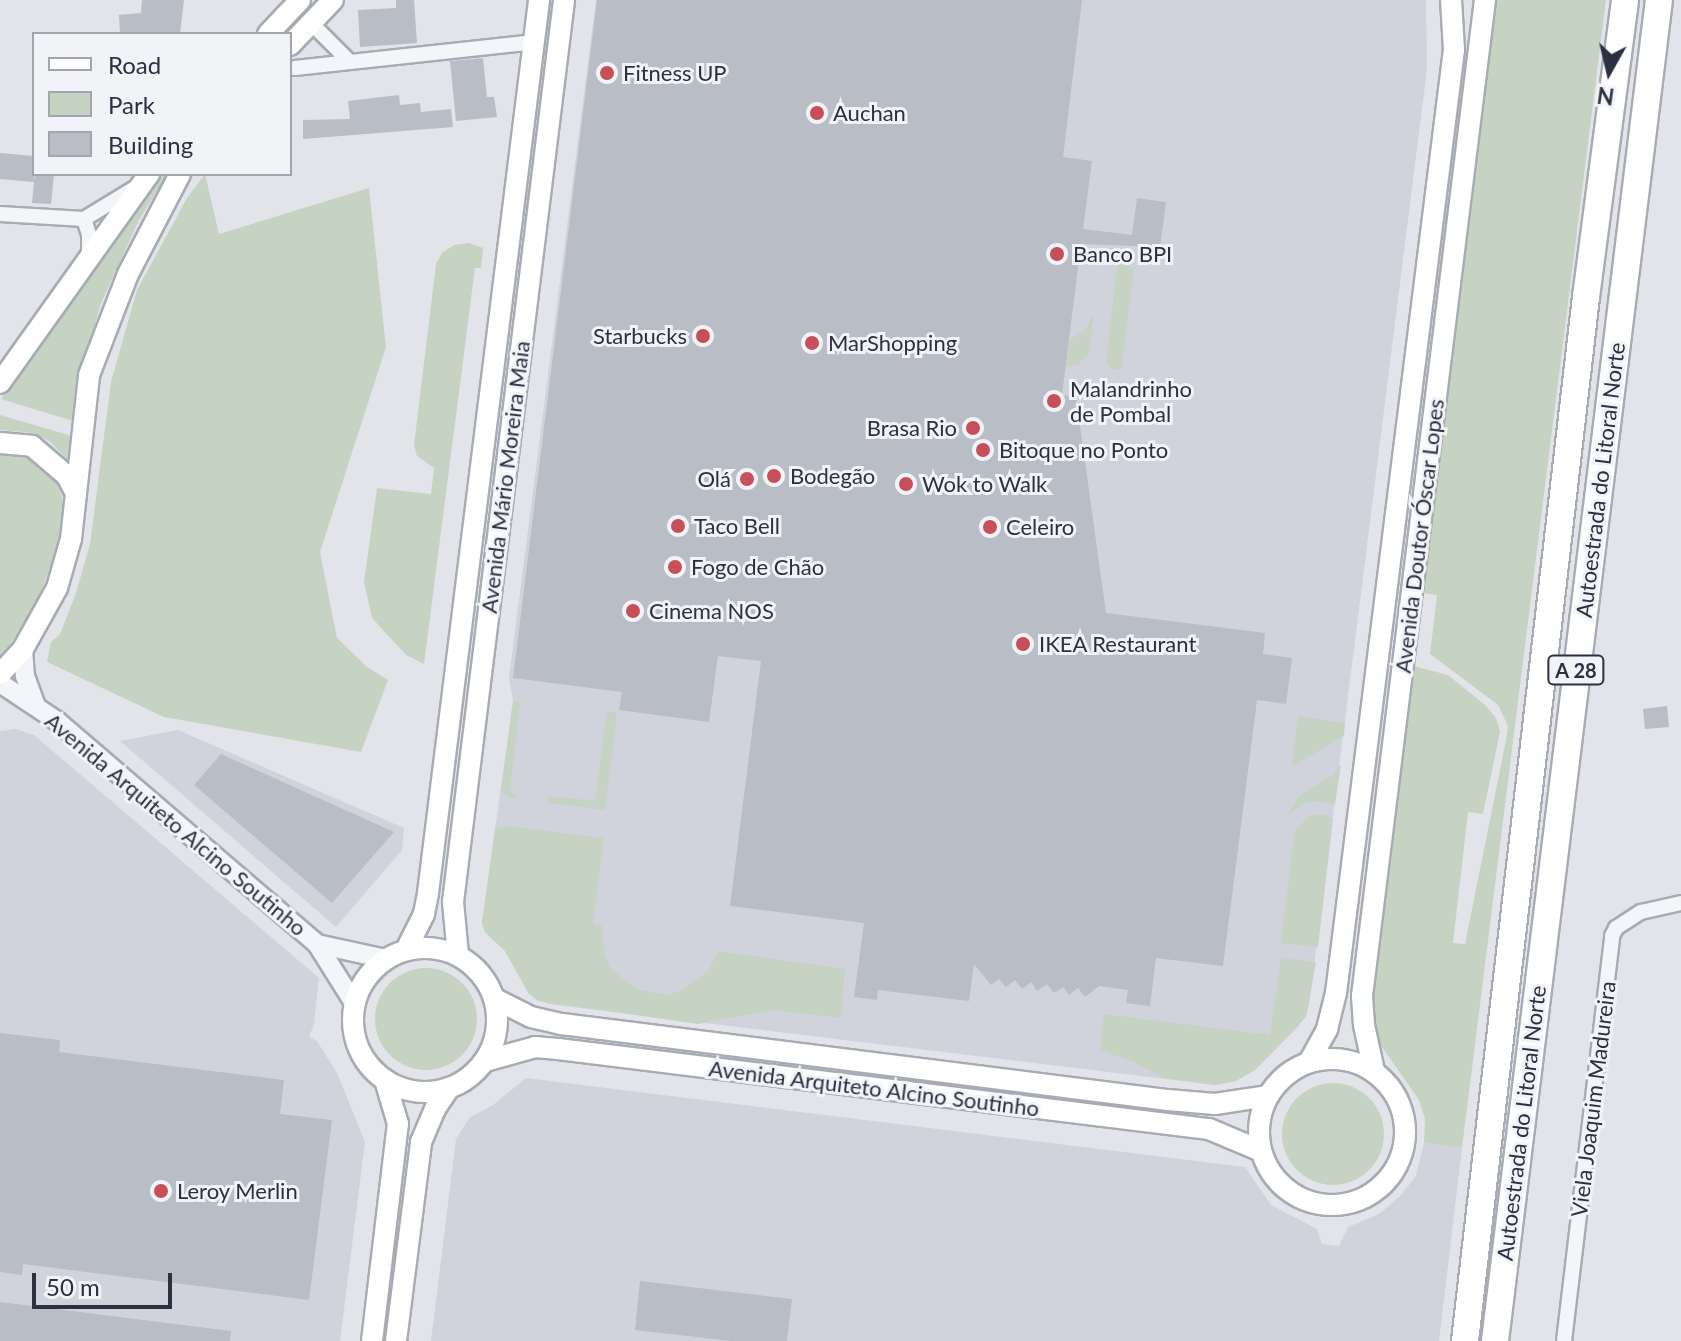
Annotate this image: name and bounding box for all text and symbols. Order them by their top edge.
legend [32,32,292,176]
north arrow [1569,32,1649,112]
text: Road [108,50,161,79]
place label: Fitness UP [623,60,727,86]
marker: Fitness UP [598,64,616,82]
text: N [1595,82,1616,111]
text: Park [108,90,155,119]
place label: Auchan [833,100,906,126]
marker: Auchan [808,104,826,122]
text: Building [108,130,193,159]
place label: Banco BPI [1073,241,1172,267]
marker: Banco BPI [1048,245,1066,263]
place label: Starbucks [593,323,687,349]
marker: Starbucks [694,327,712,345]
place label: MarShopping [828,330,957,356]
marker: MarShopping [803,334,821,352]
street label: Avenida Mário Moreira Maia [475,339,535,615]
street label: Autoestrada do Litoral Norte [1570,341,1630,619]
place label: Malandrinho de Pombal [1070,375,1192,426]
marker: Malandrinho de Pombal [1045,392,1063,410]
street label: Avenida Doutor Óscar Lopes [1389,397,1449,675]
place label: Brasa Rio [867,415,957,441]
marker: Brasa Rio [964,419,982,437]
place label: Bitoque no Ponto [999,437,1168,463]
marker: Bitoque no Ponto [974,441,992,459]
place label: Bodegão [790,463,875,489]
place label: Olá [697,466,731,492]
marker: Bodegão [765,467,783,485]
marker: Olá [738,470,756,488]
place label: Wok to Walk [922,471,1048,497]
marker: Wok to Walk [897,475,915,493]
place label: Taco Bell [694,513,780,539]
place label: Celeiro [1006,514,1074,540]
marker: Taco Bell [669,517,687,535]
marker: Celeiro [981,518,999,536]
place label: Fogo de Chão [691,554,824,580]
marker: Fogo de Chão [666,558,684,576]
place label: Cinema NOS [649,598,774,624]
marker: Cinema NOS [624,602,642,620]
place label: IKEA Restaurant [1039,631,1197,657]
marker: IKEA Restaurant [1014,635,1032,653]
road number: A 28 [1546,654,1606,686]
street label: Avenida Arquiteto Alcino Soutinho [40,707,312,941]
street label: Viela Joaquim Madureira [1565,979,1621,1219]
street label: Autoestrada do Litoral Norte [1491,984,1551,1262]
street label: Avenida Arquiteto Alcino Soutinho [707,1055,1041,1121]
place label: Leroy Merlin [177,1178,298,1204]
marker: Leroy Merlin [152,1182,170,1200]
scale bar [36,1257,176,1307]
text: 50 m [46,1272,100,1301]

